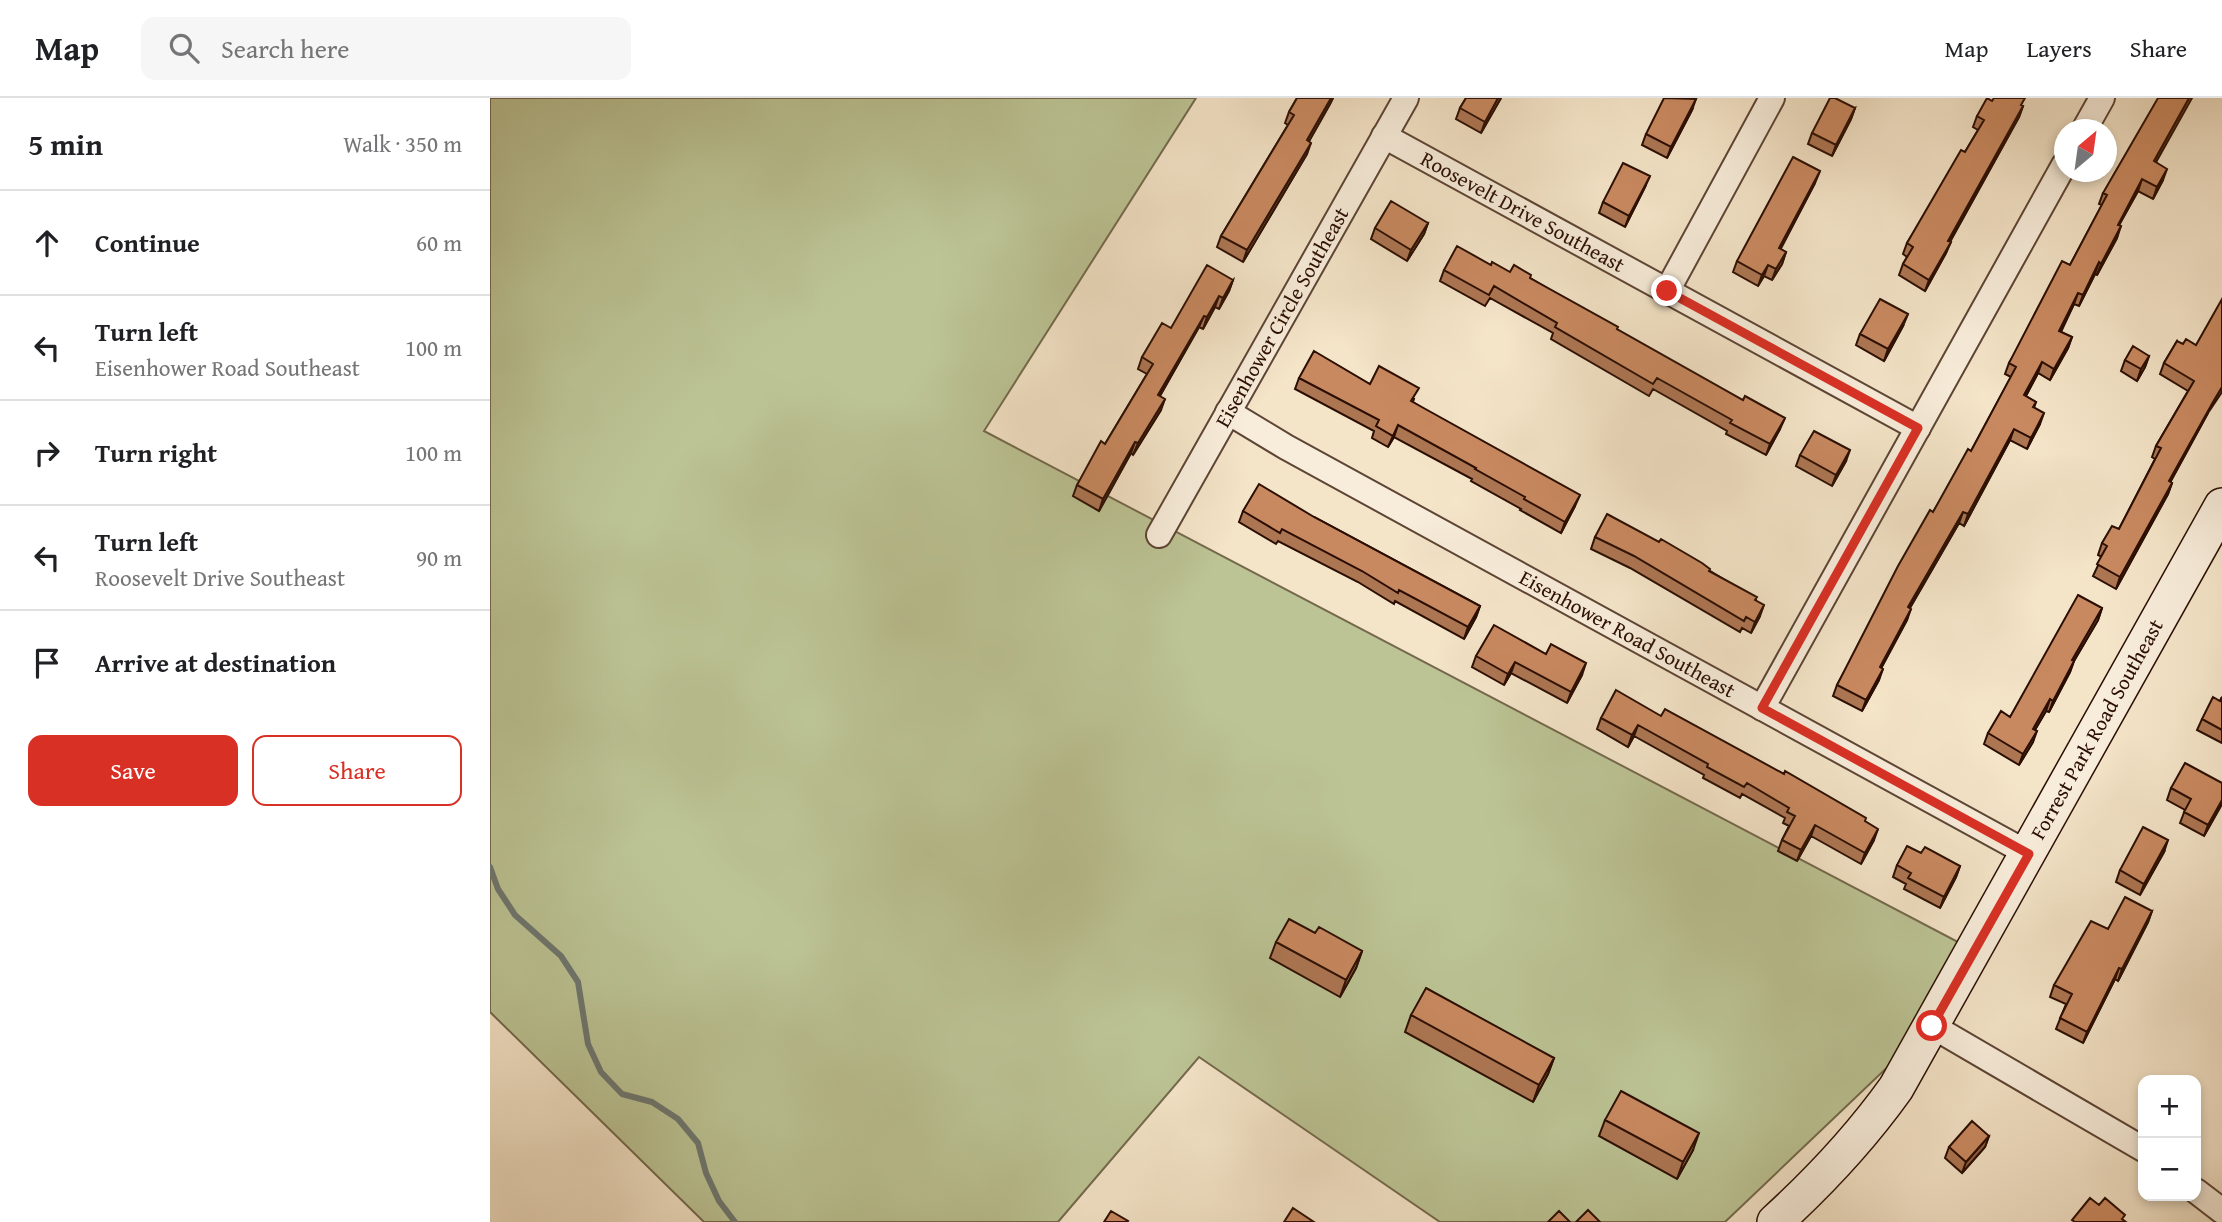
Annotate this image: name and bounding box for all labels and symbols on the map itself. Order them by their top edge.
north arrow [2054,119,2117,182]
street label: Roosevelt Drive Southeast [1415,143,1631,280]
street label: Eisenhower Circle Southeast [1207,201,1357,433]
route end [1651,275,1682,306]
street label: Eisenhower Road Southeast [1514,562,1742,706]
street label: Forrest Park Road Southeast [2022,613,2171,845]
route start [1916,1010,1947,1041]

